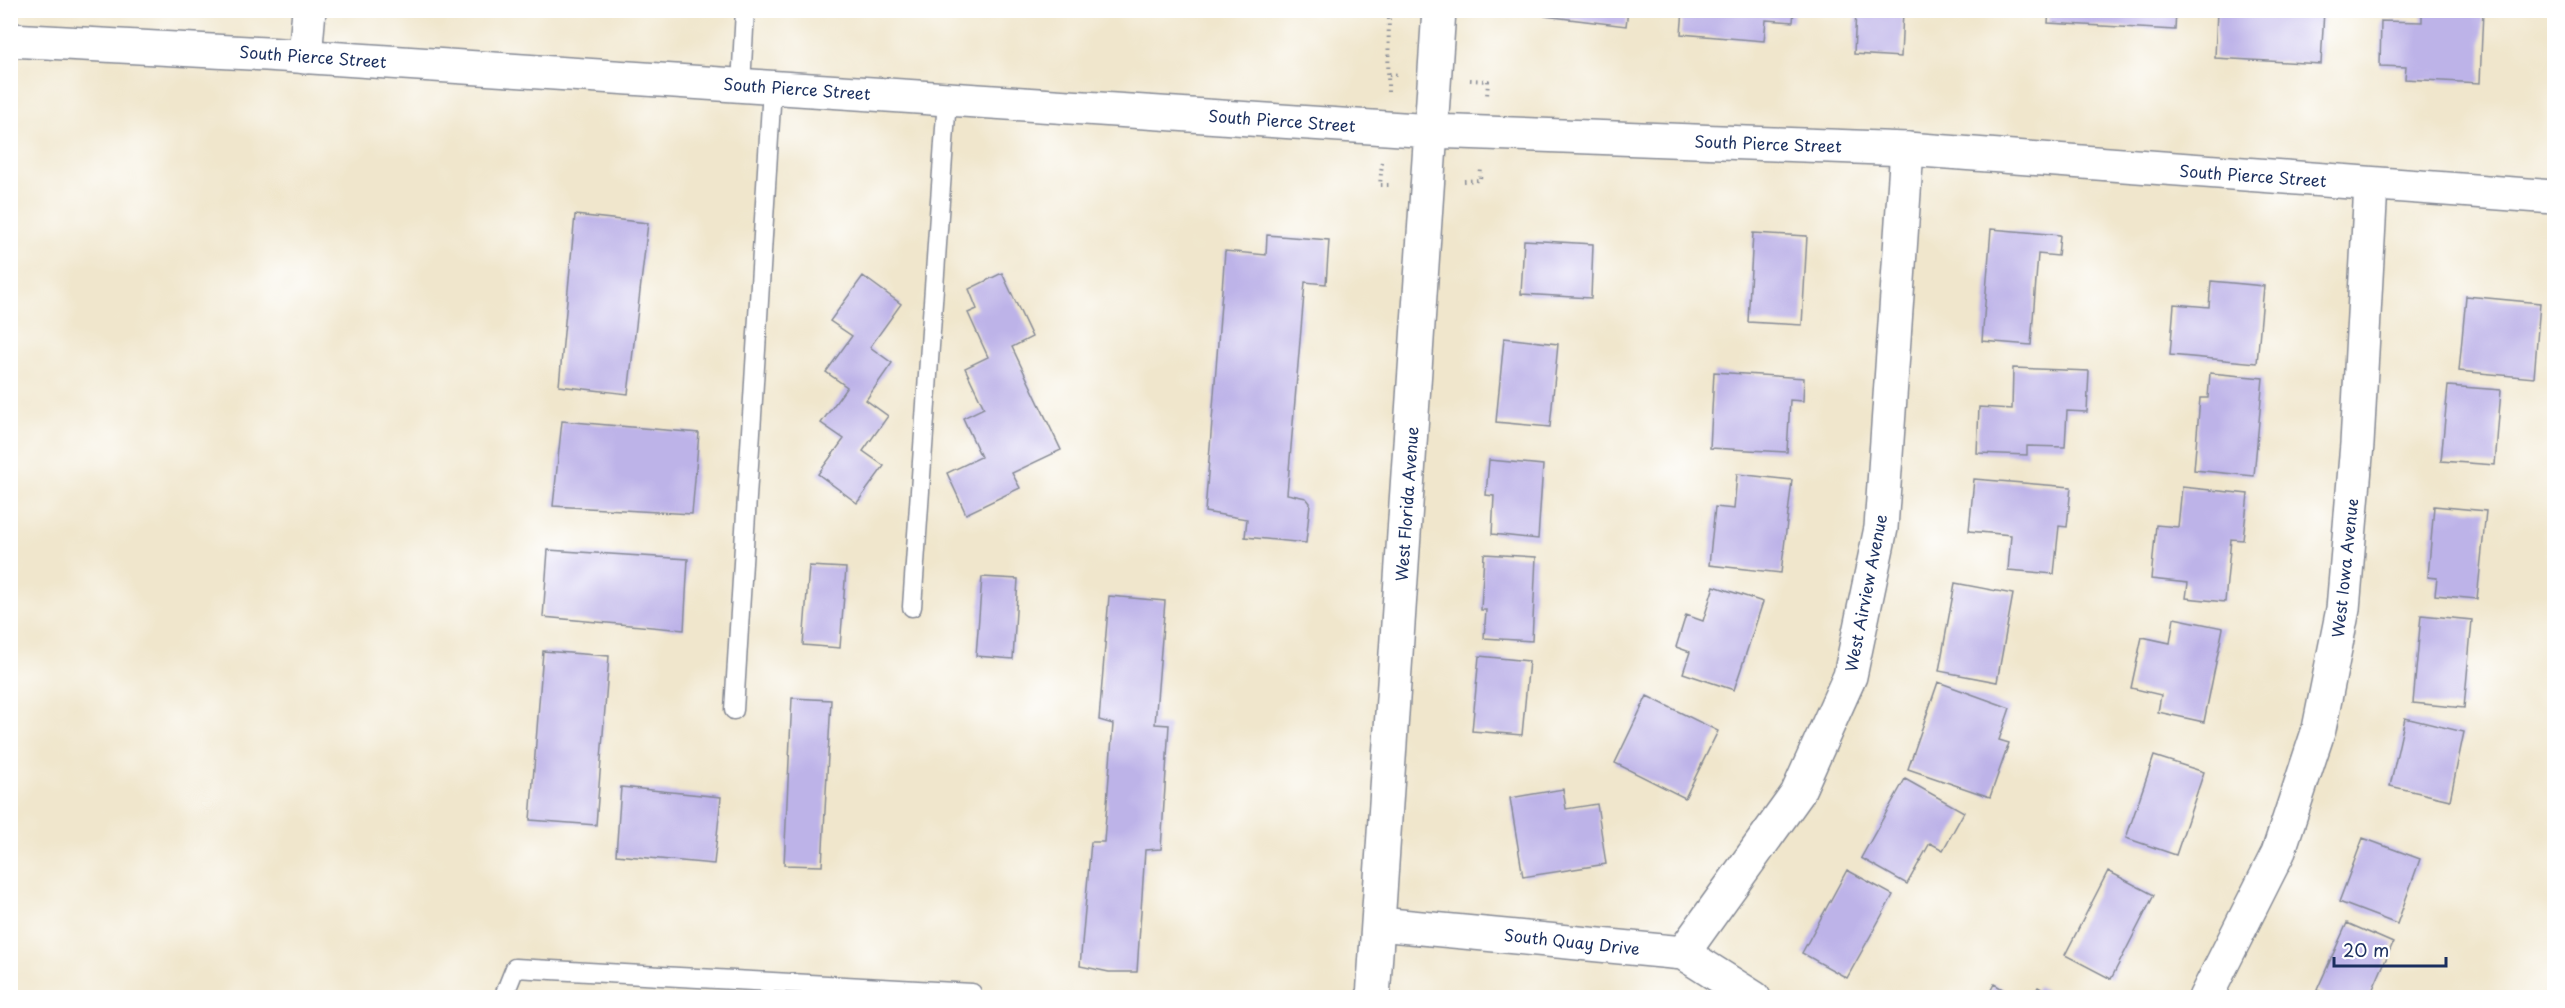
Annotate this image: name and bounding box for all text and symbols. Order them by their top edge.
street label: South Pierce Street [239,39,388,73]
street label: South Pierce Street [723,71,872,105]
street label: South Pierce Street [1208,103,1357,137]
street label: South Pierce Street [1694,128,1843,158]
street label: South Pierce Street [2179,158,2328,192]
street label: West Florida Avenue [1389,426,1423,582]
street label: West Iowa Avenue [2325,497,2363,639]
street label: West Airview Avenue [1838,512,1892,674]
street label: South Quay Drive [1503,922,1641,960]
scale bar [2334,930,2446,968]
text: 20 m [2343,936,2389,963]

